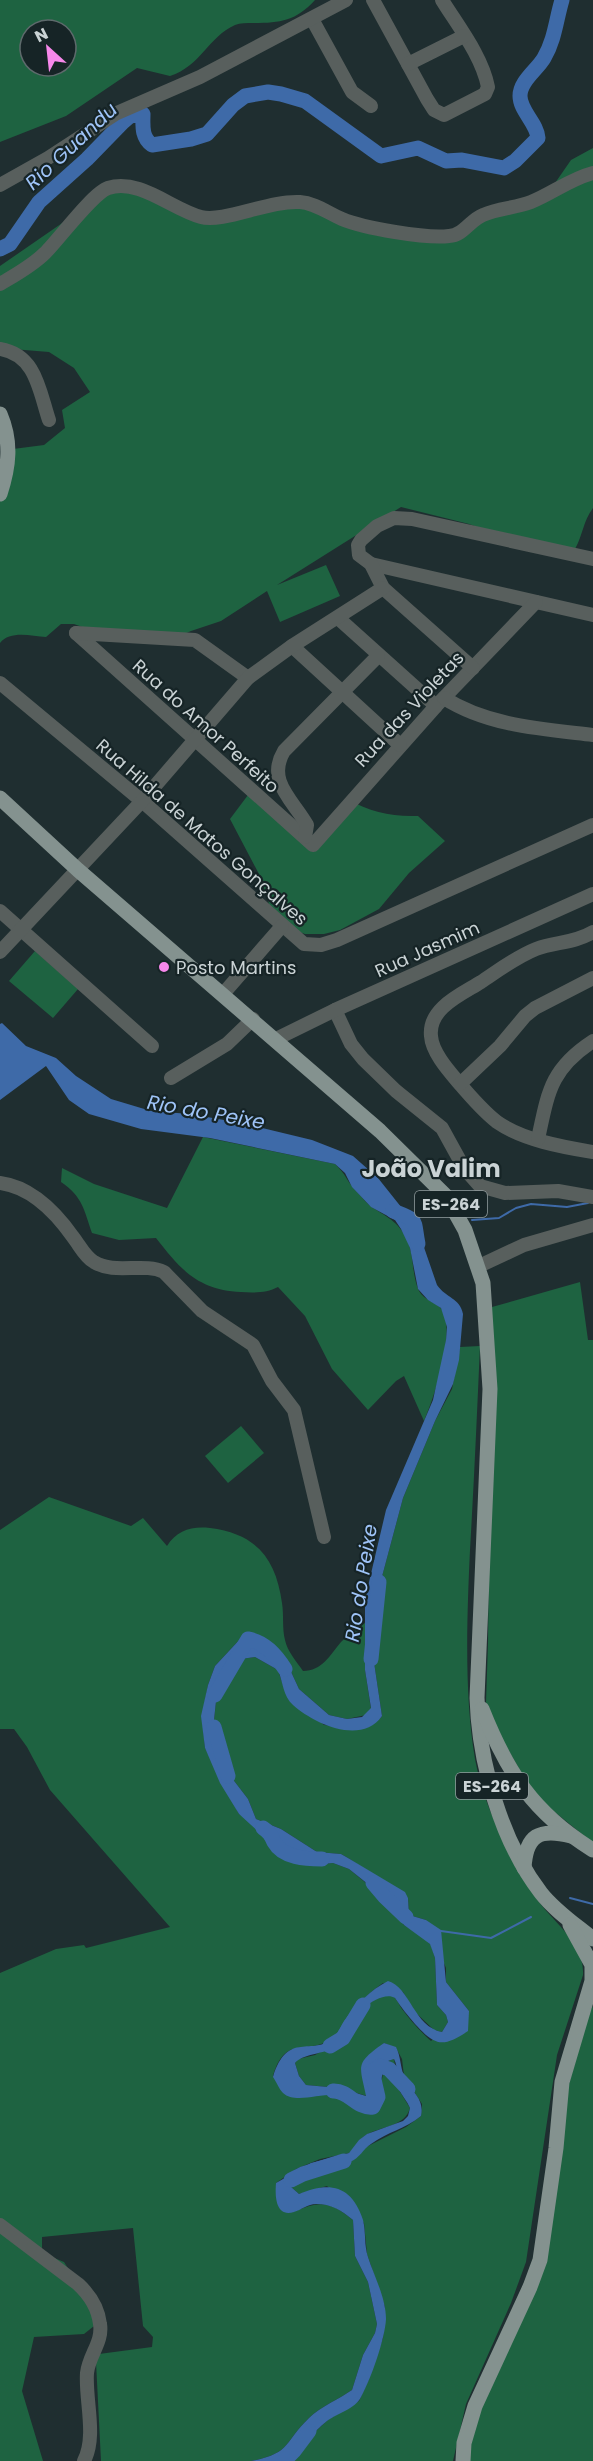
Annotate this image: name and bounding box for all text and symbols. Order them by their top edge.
north arrow [18,18,78,78]
text: N [31,22,52,48]
water label: Rio Guandu [19,96,123,196]
street label: Rua das Violetas [349,646,469,772]
street label: Rua do Amor Perfeito [127,653,285,799]
street label: Rua Hilda de Matos Gonçalves [91,733,313,931]
street label: Rua Jasmim [371,915,483,983]
place label: Posto Martins [176,955,297,980]
marker: Posto Martins [157,960,171,974]
water label: Rio do Peixe [145,1088,267,1136]
district label: João Valim [361,1152,501,1185]
road number: ES-264 [415,1191,487,1217]
water label: Rio do Peixe [338,1522,384,1644]
road number: ES-264 [456,1773,528,1799]

